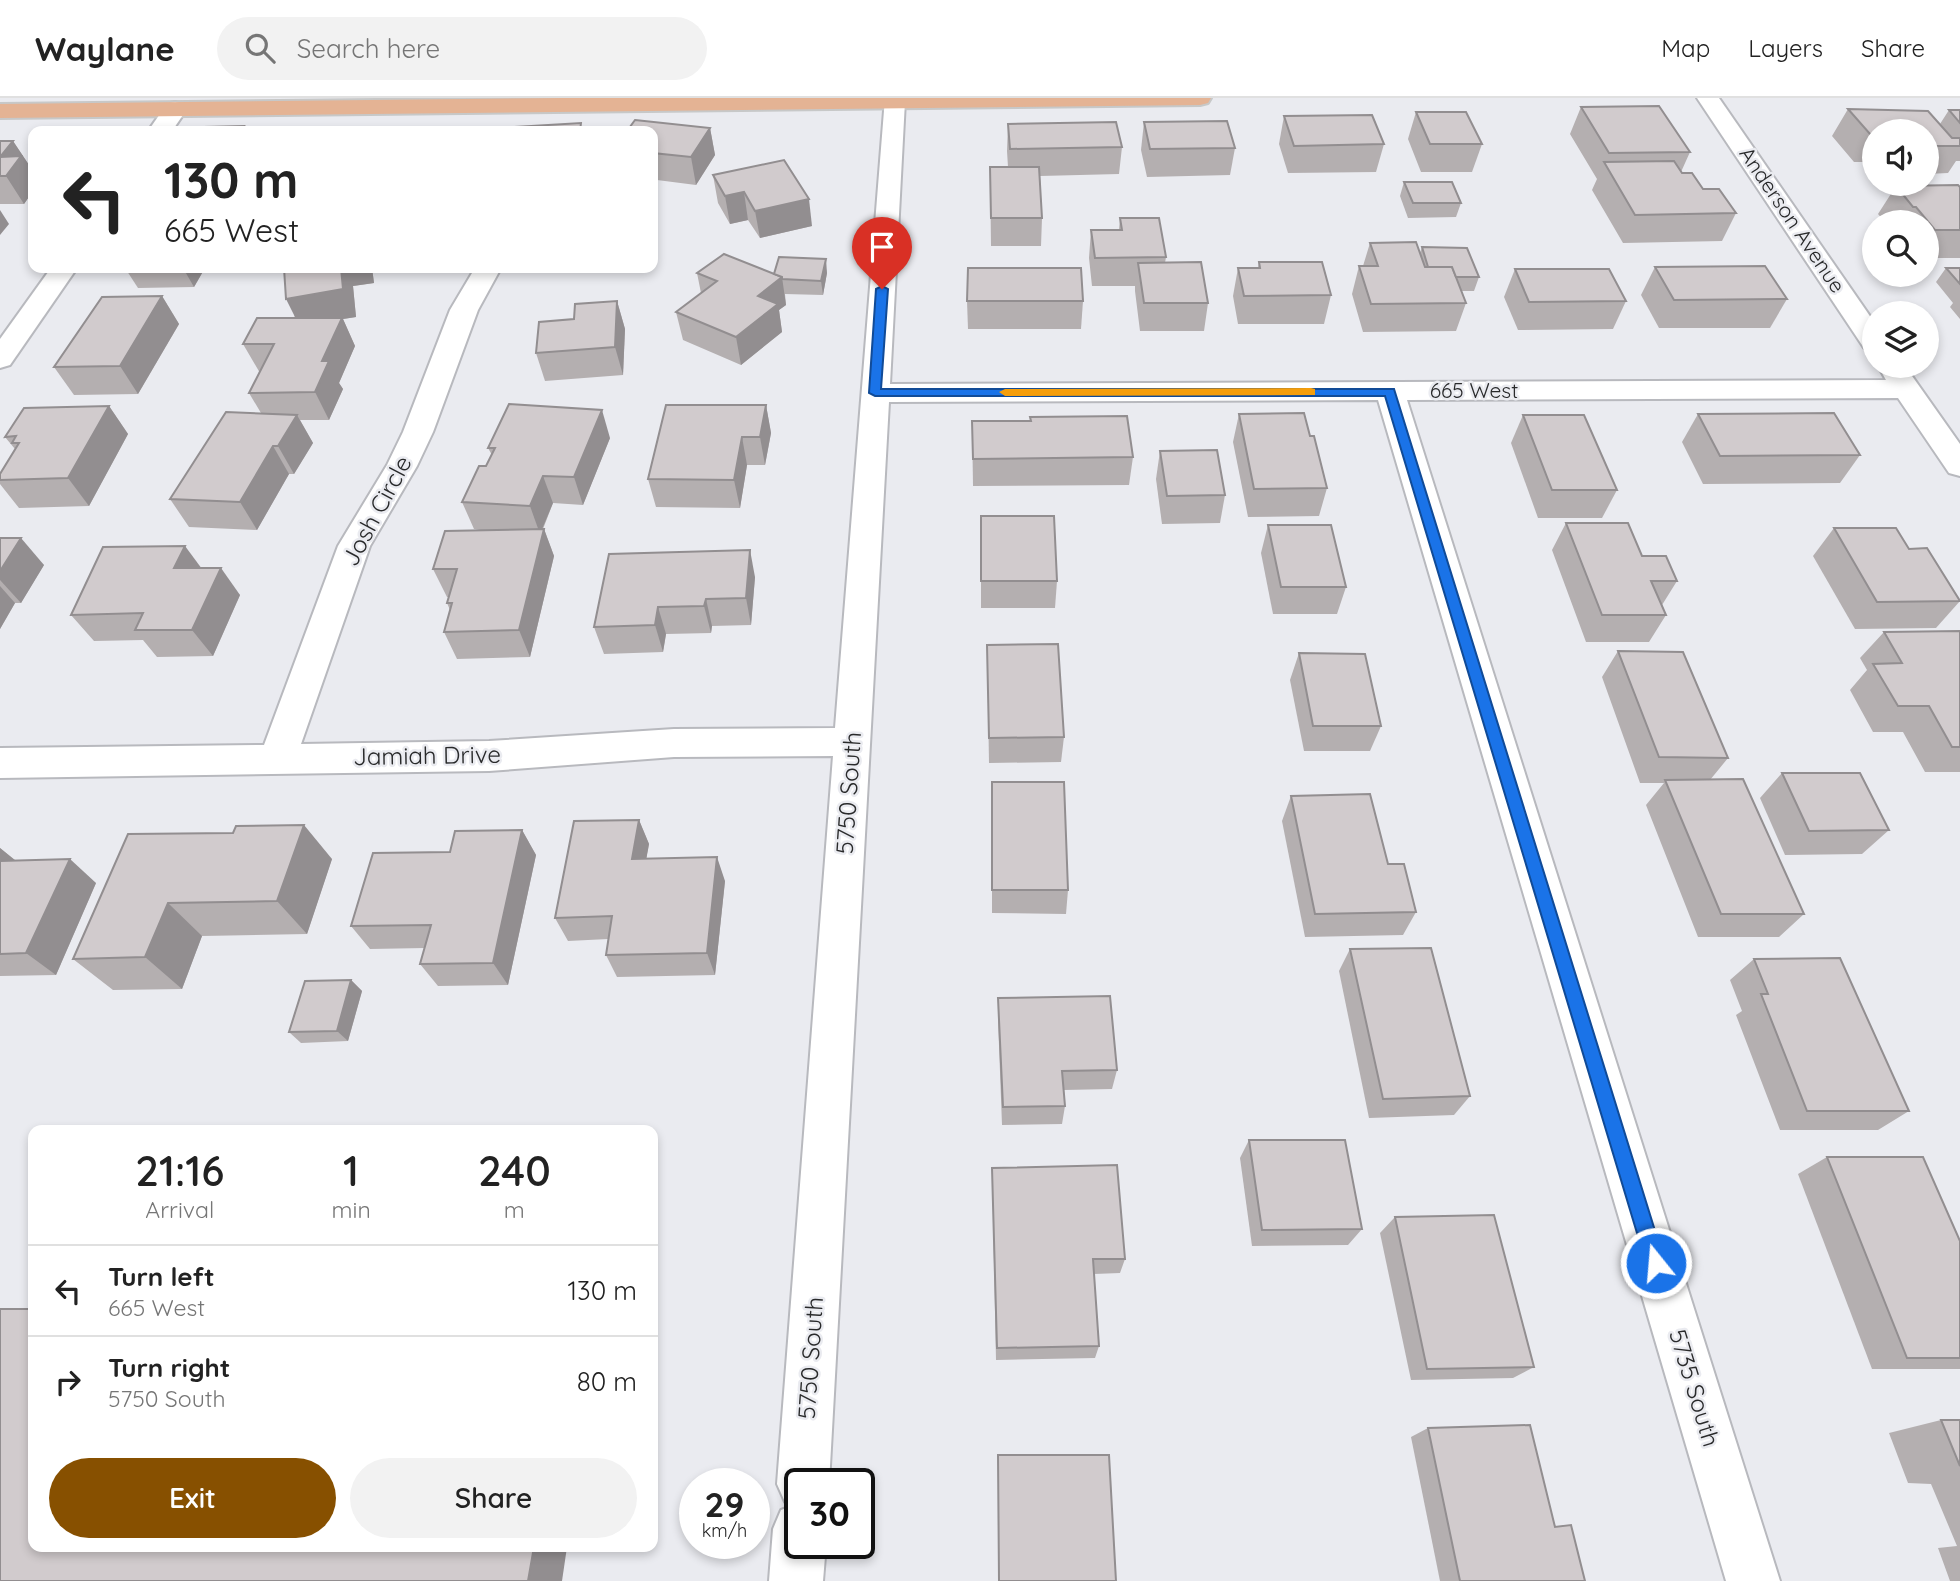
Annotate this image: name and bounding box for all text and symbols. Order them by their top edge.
search box [217,17,707,80]
text: Waylane [35,28,175,69]
icon: search [241,29,279,67]
text: Search here [297,32,440,65]
text: Map [1661,33,1710,63]
text: Layers [1748,33,1823,63]
text: Share [1861,33,1925,63]
map controls [1862,119,1939,378]
button: sound [1862,119,1939,196]
street label: Anderson Avenue [1734,141,1851,297]
text: 130 m [164,149,298,210]
icon: left [49,154,140,245]
text: 665 West [164,210,299,250]
button: search [1862,210,1939,287]
pin [852,217,912,289]
icon: arrive [863,228,901,266]
button: layers [1862,301,1939,378]
street label: 665 West [1430,377,1518,403]
street label: Josh Circle [335,450,418,571]
street label: 5750 South [829,731,867,855]
street label: Jamiah Drive [353,739,501,771]
text: 21:16 [135,1144,224,1197]
text: 1 [343,1144,359,1197]
text: 240 [478,1144,551,1197]
text: Arrival [145,1195,214,1224]
text: min [332,1195,371,1224]
text: m [504,1195,525,1224]
position arrow [1619,1226,1693,1300]
text: Turn left [108,1260,215,1293]
icon: left [49,1272,87,1310]
text: 130 m [567,1274,637,1307]
text: 665 West [108,1293,205,1322]
street label: 5750 South [791,1296,829,1420]
street label: 5735 South [1663,1325,1727,1450]
text: Turn right [108,1351,230,1384]
icon: right [49,1363,87,1401]
text: 80 m [577,1365,637,1398]
text: 5750 South [108,1384,226,1413]
button: Exit [49,1458,336,1538]
button: Share [350,1458,637,1538]
speed limit sign: 30 [784,1468,875,1559]
text: 29 [705,1482,744,1526]
text: km/h [702,1519,747,1542]

